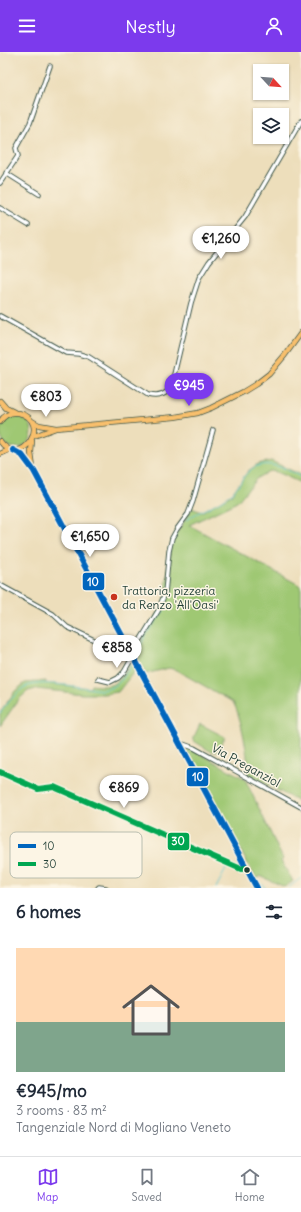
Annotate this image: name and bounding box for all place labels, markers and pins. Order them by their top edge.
pin: €1,260 [188,226,254,260]
pin: €945 [165,373,213,407]
pin: €803 [22,384,70,418]
pin: €1,650 [57,524,123,558]
place label: Trattoria, pizzeria da Renzo 'All'Oasi' [122,583,219,612]
marker: Trattoria, pizzeria da Renzo 'All'Oasi' [109,592,119,602]
pin: €858 [93,635,141,669]
pin: €869 [100,775,148,809]
unlabelled marker [242,865,252,875]

